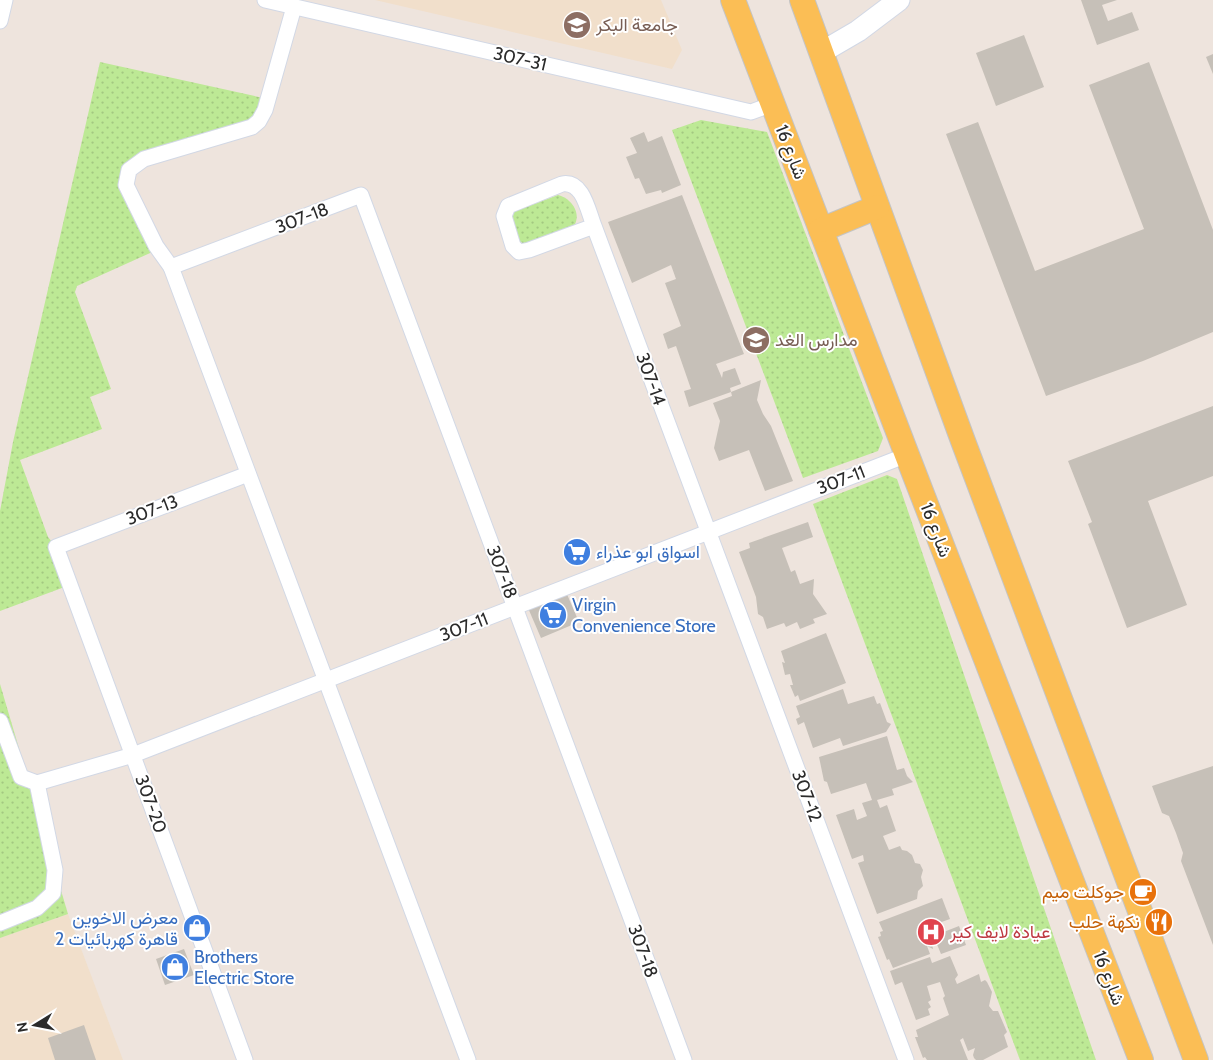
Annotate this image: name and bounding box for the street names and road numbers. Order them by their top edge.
street label: 307-31 [491,42,549,76]
street label: شارع 16 [770,122,811,183]
street label: 307-18 [272,198,332,238]
street label: 307-14 [631,350,671,408]
street label: 307-11 [814,461,868,499]
street label: 307-13 [123,490,181,530]
street label: شارع 16 [915,500,956,561]
street label: 307-18 [482,542,522,602]
street label: 307-11 [437,608,491,646]
street label: 307-12 [787,767,827,825]
street label: 307-20 [130,772,172,836]
street label: 307-18 [623,921,663,981]
street label: شارع 16 [1088,948,1129,1009]

